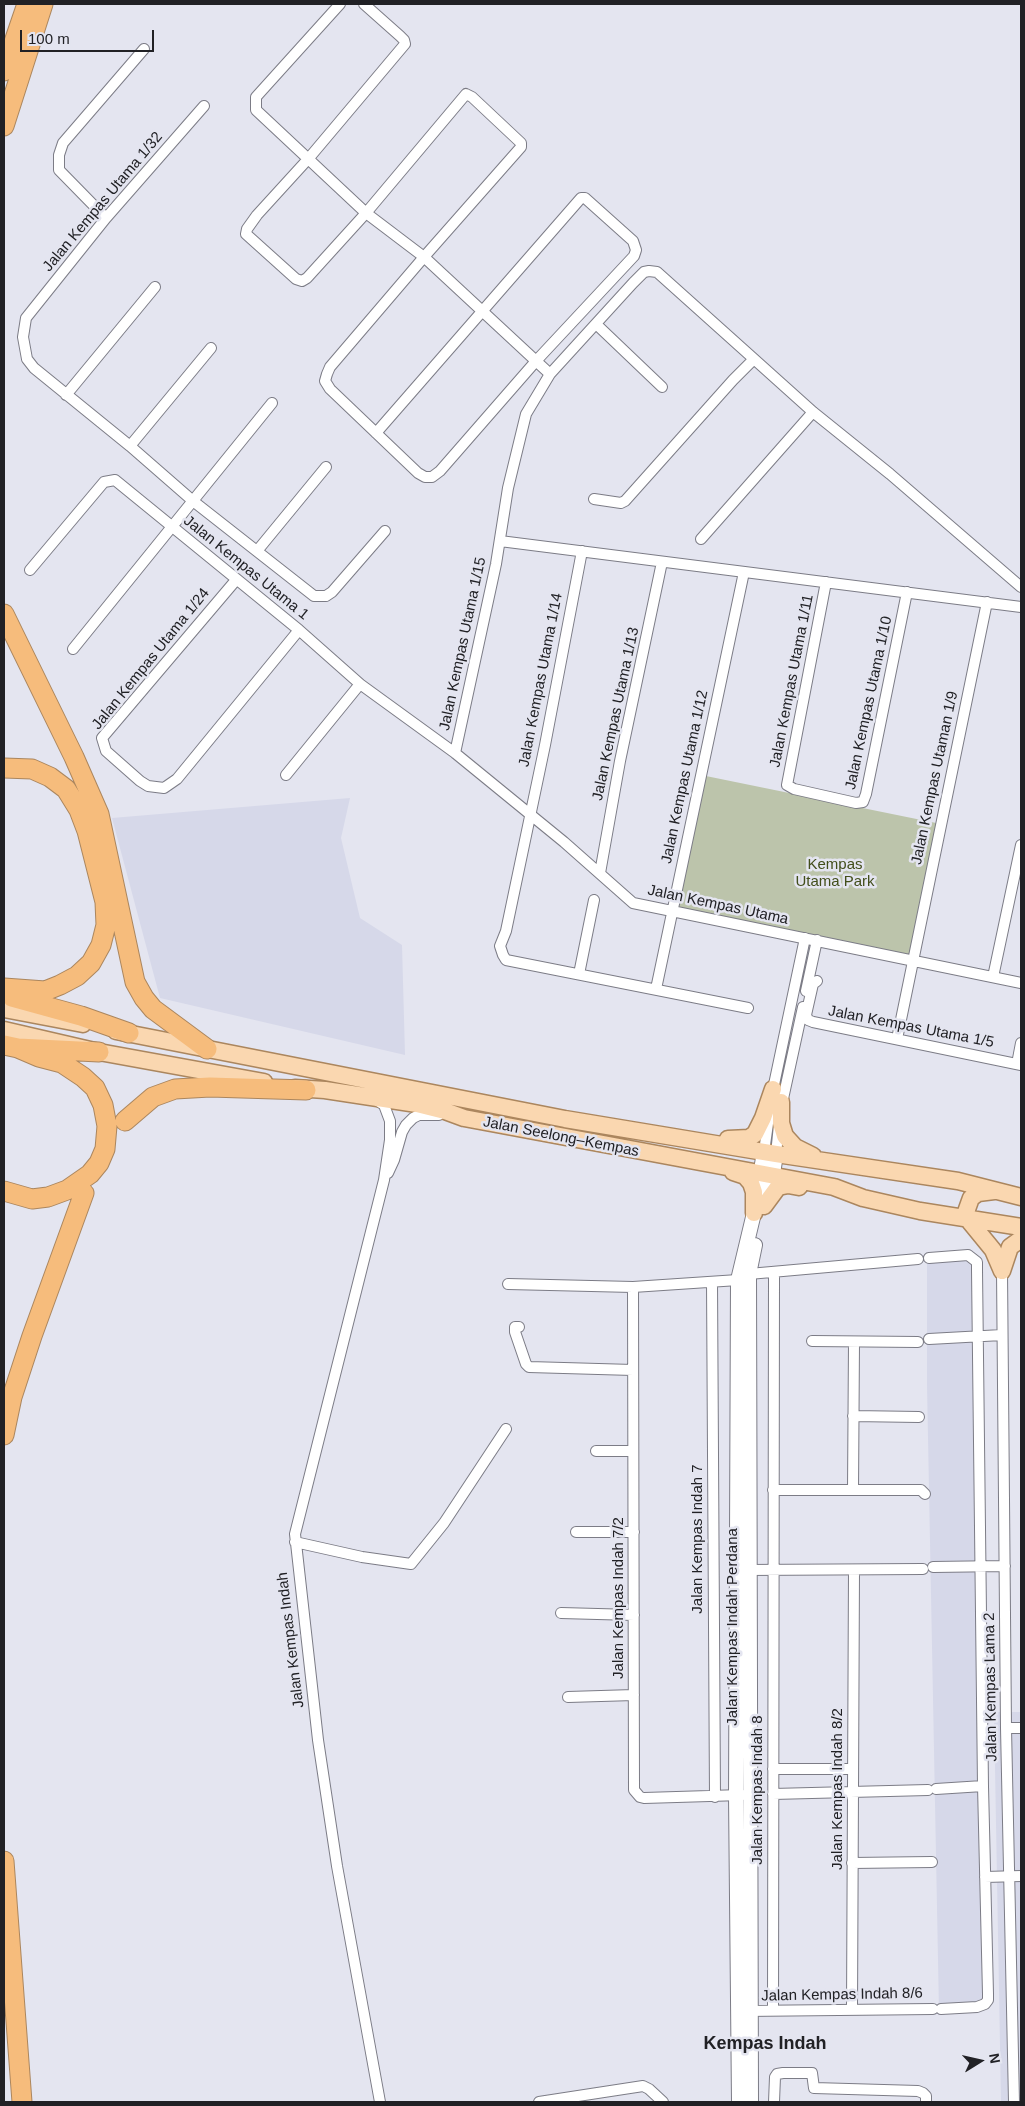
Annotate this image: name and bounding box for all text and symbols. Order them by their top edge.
scale bar [22,20,156,52]
text: 100 m [28,30,70,47]
street label: Jalan Kempas Utama 1/32 [39,129,167,275]
street label: Jalan Kempas Utama 1 [180,512,312,624]
street label: Jalan Kempas Utama 1/15 [436,556,490,732]
street label: Jalan Kempas Utama 1/24 [88,585,214,733]
street label: Jalan Kempas Utama 1/14 [515,592,567,768]
street label: Jalan Kempas Utama 1/11 [766,593,818,769]
street label: Jalan Kempas Utama 1/10 [842,615,896,791]
street label: Jalan Kempas Utama 1/13 [589,626,643,802]
street label: Jalan Kempas Utama 1/12 [658,689,712,865]
street label: Jalan Kempas Utaman 1/9 [908,690,962,866]
park label: Kempas Utama Park [795,856,875,891]
street label: Jalan Kempas Utama [646,881,790,929]
street label: Jalan Kempas Utama 1/5 [827,1002,995,1052]
street label: Jalan Seelong–Kempas [482,1113,640,1161]
street label: Jalan Kempas Indah 7 [689,1464,707,1614]
street label: Jalan Kempas Indah 7/2 [610,1517,628,1679]
street label: Jalan Kempas Indah Perdana [724,1528,742,1726]
street label: Jalan Kempas Indah [274,1571,308,1709]
street label: Jalan Kempas Lama 2 [981,1612,1001,1762]
street label: Jalan Kempas Indah 8/2 [829,1708,847,1870]
street label: Jalan Kempas Indah 8 [749,1715,767,1865]
street label: Jalan Kempas Indah 8/6 [761,1985,923,2005]
district label: Kempas Indah [703,2033,827,2055]
north arrow [955,2036,1005,2086]
text: N [986,2052,1004,2065]

